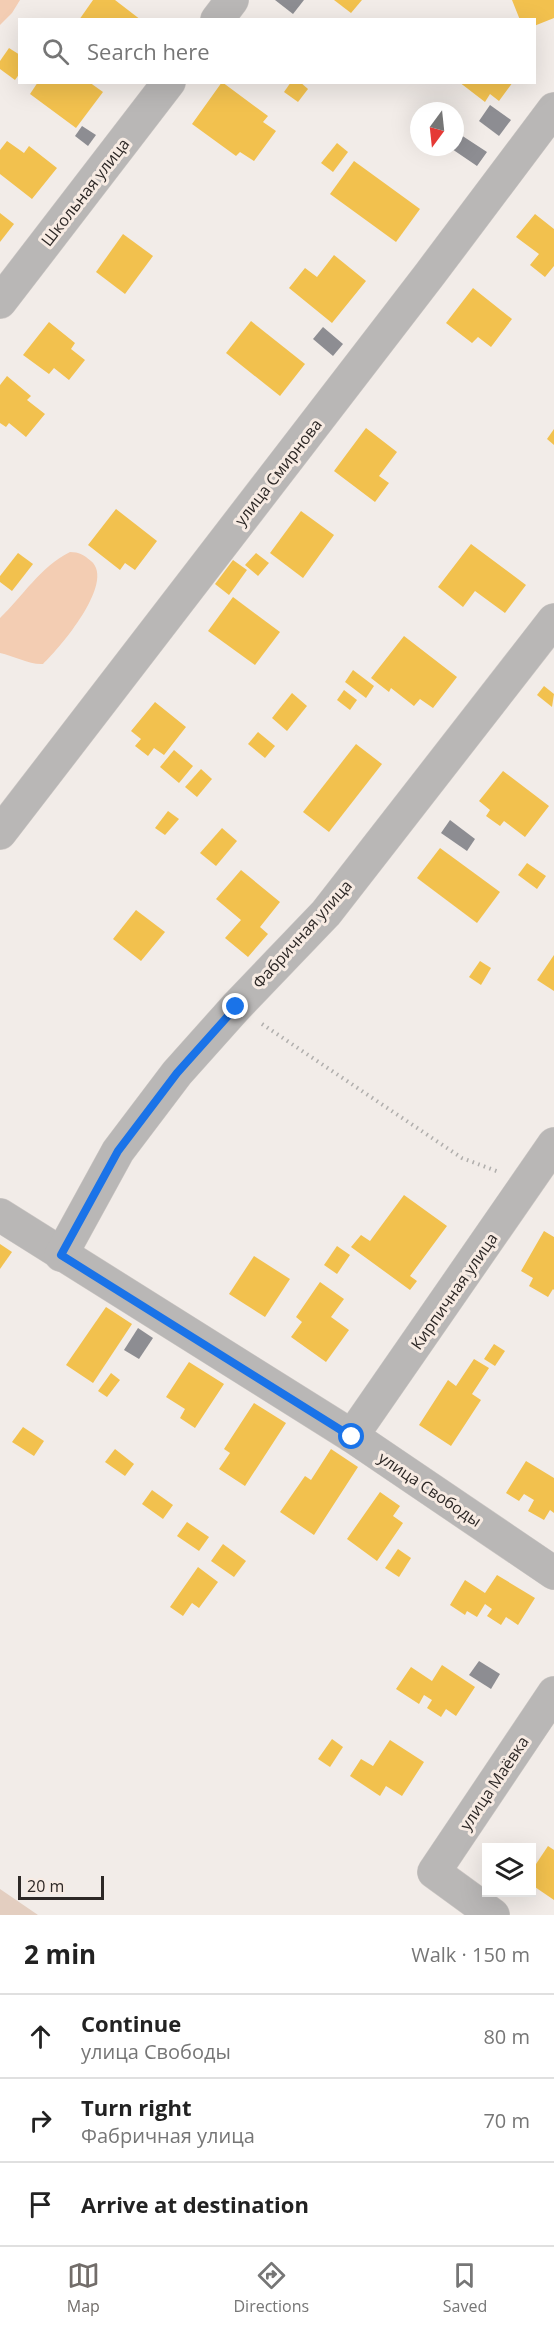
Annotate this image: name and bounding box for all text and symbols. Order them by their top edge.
search box [18,18,536,84]
icon: search [39,35,72,68]
text: Search here [87,36,210,66]
north arrow [410,102,464,156]
street label: Школьная улица [36,134,134,250]
street label: улица Смирнова [229,414,327,530]
street label: Фабричная улица [247,875,357,993]
route end [222,993,248,1019]
street label: Кирпичная улица [405,1228,503,1354]
route start [338,1423,364,1449]
street label: улица Свободы [374,1446,486,1532]
street label: улица Маёвка [454,1732,534,1834]
map controls [482,1843,536,1897]
button: layers [482,1843,536,1897]
scale bar [18,1873,104,1900]
text: 20 m [27,1875,64,1897]
text: 2 min [24,1936,96,1972]
text: Walk · 150 m [411,1941,530,1968]
text: Continue [81,2008,181,2038]
icon: ahead [24,2020,57,2053]
text: 80 m [483,2023,530,2050]
text: улица Свободы [81,2038,231,2065]
text: Turn right [81,2092,192,2122]
icon: right [24,2104,57,2137]
text: 70 m [483,2107,530,2134]
text: Фабричная улица [81,2122,255,2149]
icon: arrive [24,2188,57,2221]
text: Arrive at destination [81,2189,309,2219]
tab: Map [67,2259,100,2317]
tab: Directions [233,2259,309,2317]
tab: Saved [443,2259,487,2317]

